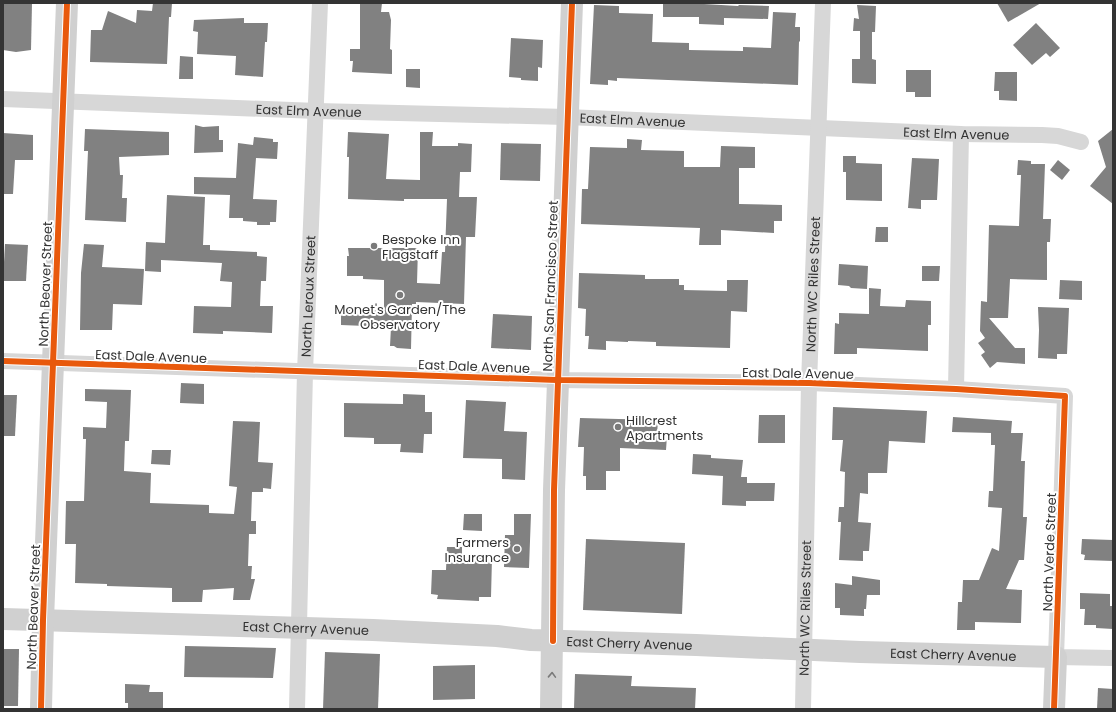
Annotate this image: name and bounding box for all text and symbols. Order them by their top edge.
street label: East Elm Avenue [255,100,362,122]
street label: East Elm Avenue [579,109,686,132]
street label: East Elm Avenue [903,123,1009,145]
street label: North San Francisco Street [538,200,563,372]
street label: North WC Riles Street [801,216,825,352]
street label: North Beaver Street [34,221,57,347]
place label: Bespoke Inn Flagstaff [382,230,460,264]
street label: North Leroux Street [297,235,321,357]
marker: Bespoke Inn Flagstaff [369,241,379,251]
marker: Monet's Garden/The Observatory [395,290,405,300]
place label: Monet's Garden/The Observatory [334,300,466,334]
street label: East Dale Avenue [95,345,207,368]
street label: East Dale Avenue [418,355,530,378]
street label: East Dale Avenue [742,363,854,384]
place label: Hillcrest Apartments [626,411,703,445]
marker: Hillcrest Apartments [613,422,623,432]
street label: North Verde Street [1038,492,1061,612]
place label: Farmers Insurance [444,533,509,567]
street label: North WC Riles Street [795,540,816,676]
street label: North Beaver Street [22,544,45,670]
marker: Farmers Insurance [512,544,522,554]
street label: East Cherry Avenue [242,617,369,640]
street label: East Cherry Avenue [566,632,693,655]
street label: East Cherry Avenue [890,644,1017,666]
one-way arrow [548,672,556,678]

